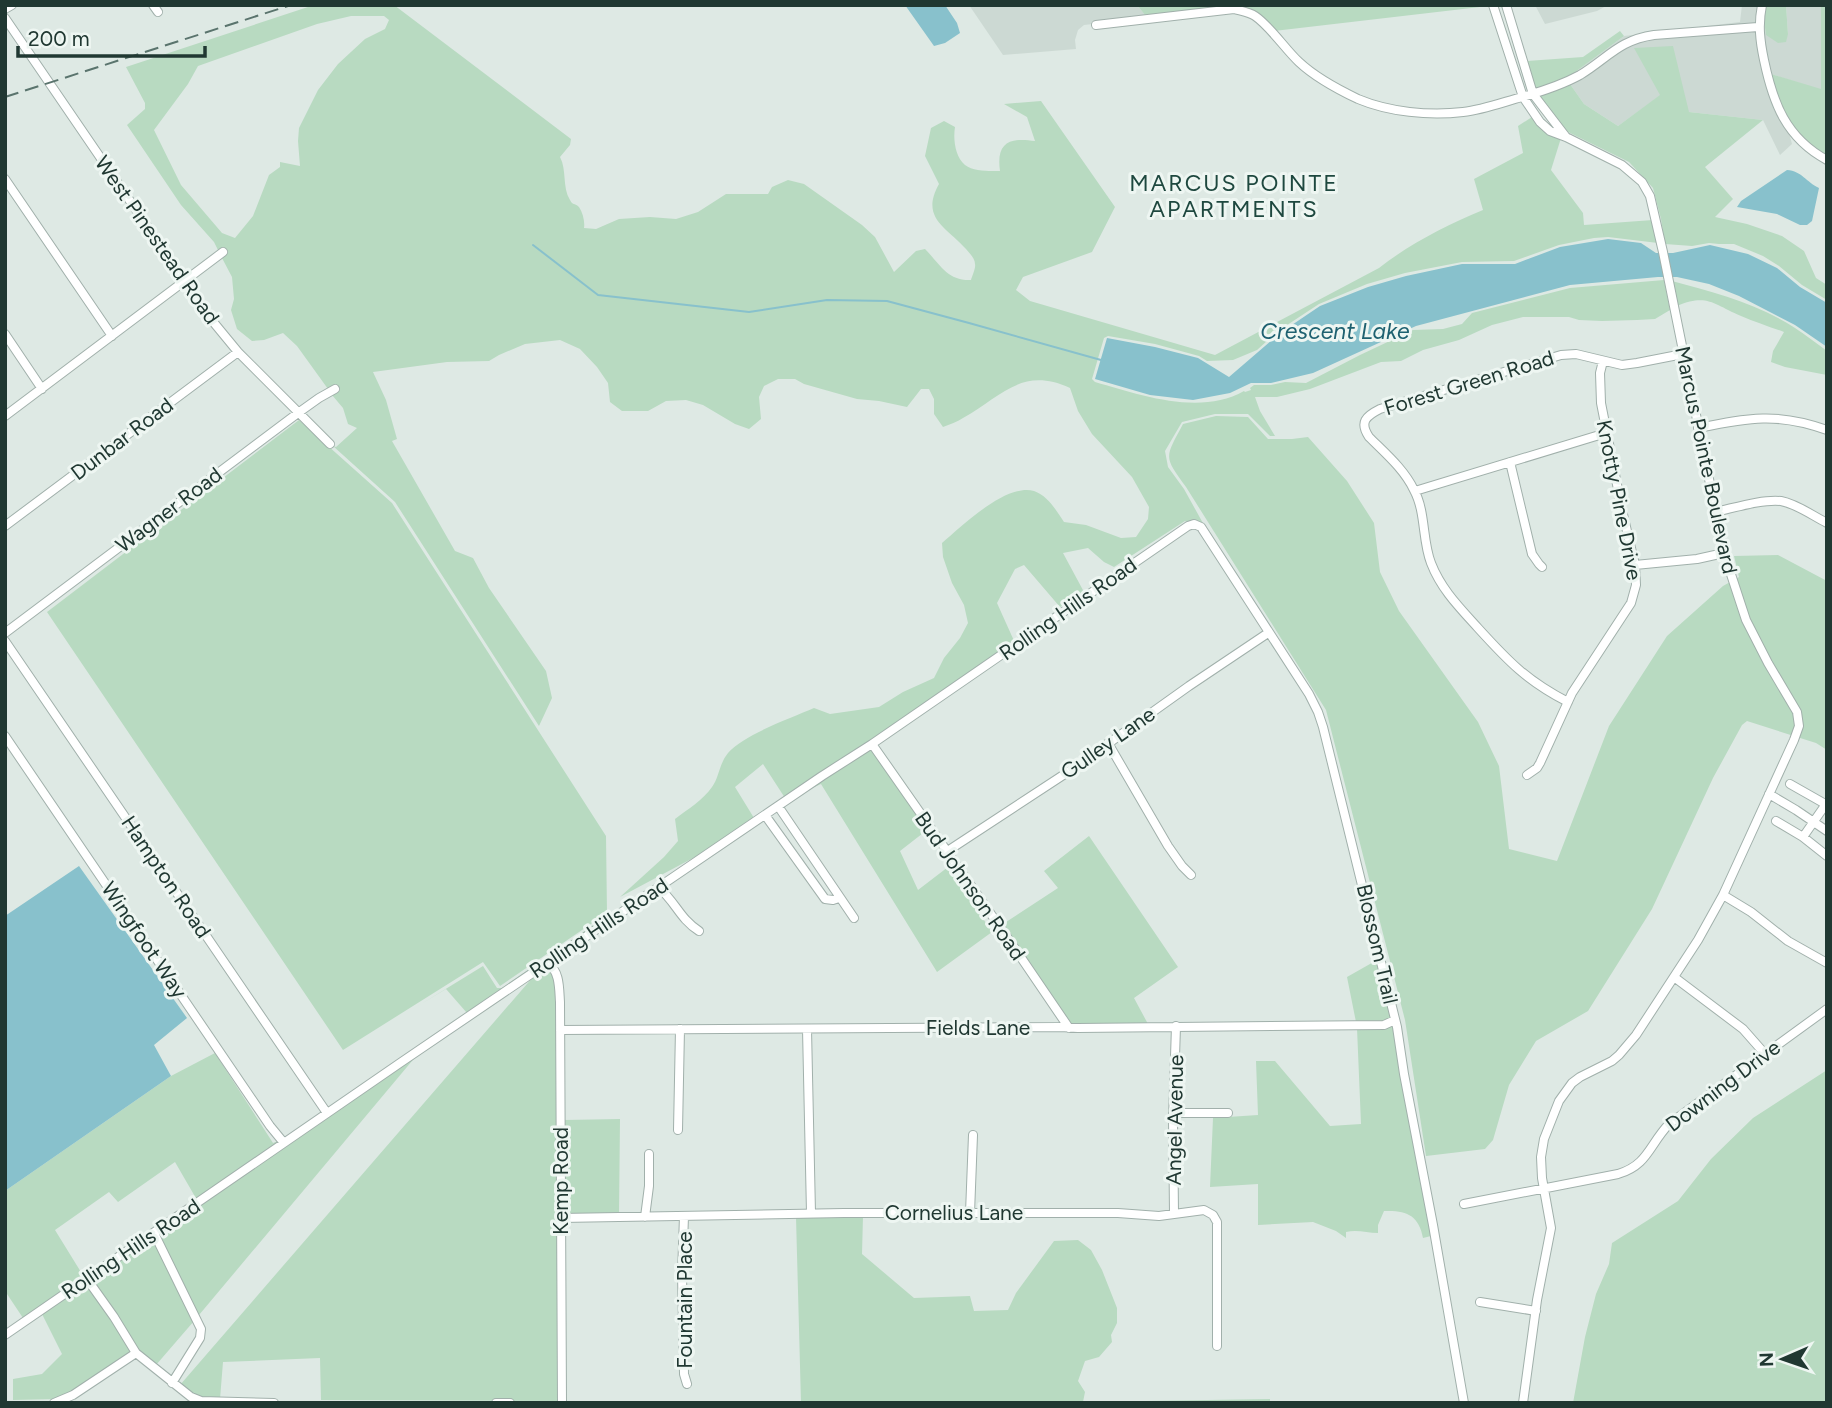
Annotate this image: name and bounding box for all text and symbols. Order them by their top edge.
scale bar [18,14,205,58]
text: 200 m [28,26,90,51]
street label: West Pinestead Road [90,151,225,329]
district label: MARCUS POINTE APARTMENTS [1129,169,1339,223]
water label: Crescent Lake [1260,317,1410,345]
street label: Marcus Pointe Boulevard [1670,344,1743,576]
street label: Forest Green Road [1381,345,1557,420]
street label: Dunbar Road [66,392,178,485]
street label: Knotty Pine Drive [1592,418,1647,582]
street label: Wagner Road [111,462,227,558]
street label: Rolling Hills Road [994,552,1141,665]
street label: Gulley Lane [1056,701,1160,784]
street label: Bud Johnson Road [910,807,1031,965]
street label: Hampton Road [116,811,217,943]
street label: Rolling Hills Road [525,872,673,983]
street label: Wingfoot Way [96,877,193,1003]
street label: Blossom Trail [1352,881,1403,1006]
street label: Fields Lane [926,1015,1030,1040]
street label: Downing Drive [1660,1034,1785,1137]
street label: Angel Avenue [1161,1055,1188,1185]
street label: Kemp Road [548,1127,573,1235]
street label: Rolling Hills Road [57,1193,205,1304]
street label: Cornelius Lane [885,1200,1023,1225]
street label: Fountain Place [672,1231,697,1369]
north arrow [1748,1324,1818,1394]
text: N [1755,1352,1778,1367]

